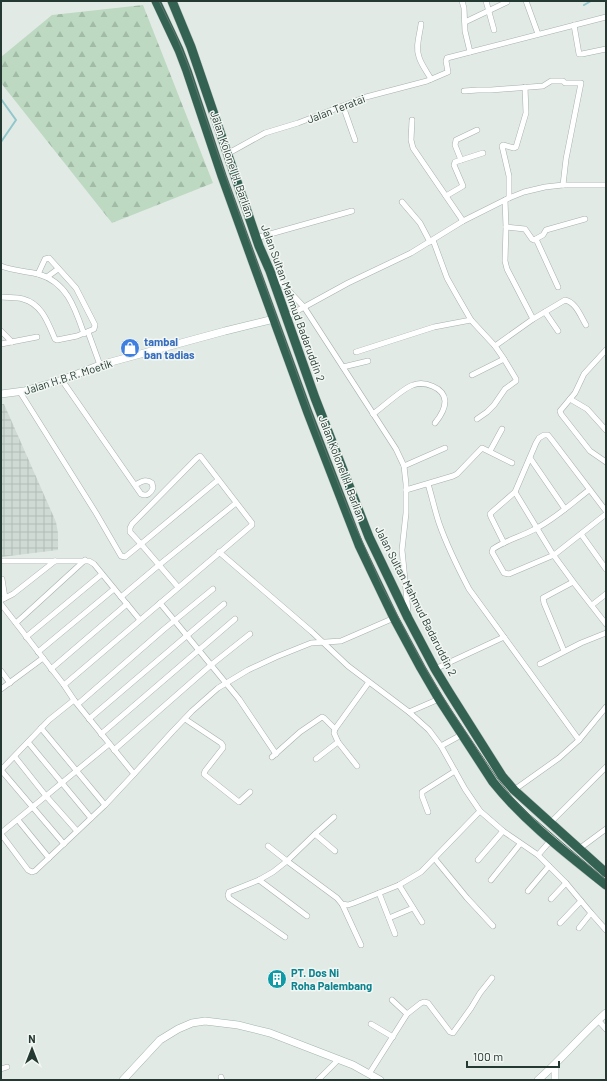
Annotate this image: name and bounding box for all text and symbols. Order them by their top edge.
street label: Jalan Teratai [305,91,367,126]
street label: Jalan Kolonel H. Barlian [208,109,257,219]
street label: Jalan Sultan Mahmud Badaruddin 2 [259,222,328,383]
place label: tambal ban tadias [144,335,195,361]
shop icon: tambal ban tadias [119,337,141,359]
street label: Jalan H.B.R. Moetik [22,356,114,397]
street label: Jalan Kolonel H. Barlian [316,413,369,522]
street label: Jalan Sultan Mahmud Badaruddin 2 [373,524,460,678]
place label: PT. Dos Ni Roha Palembang [291,966,372,992]
building icon: PT. Dos Ni Roha Palembang [266,968,288,990]
north arrow [12,1029,52,1069]
text: N [28,1032,36,1045]
scale bar [467,1043,559,1069]
text: 100 m [473,1049,503,1063]

